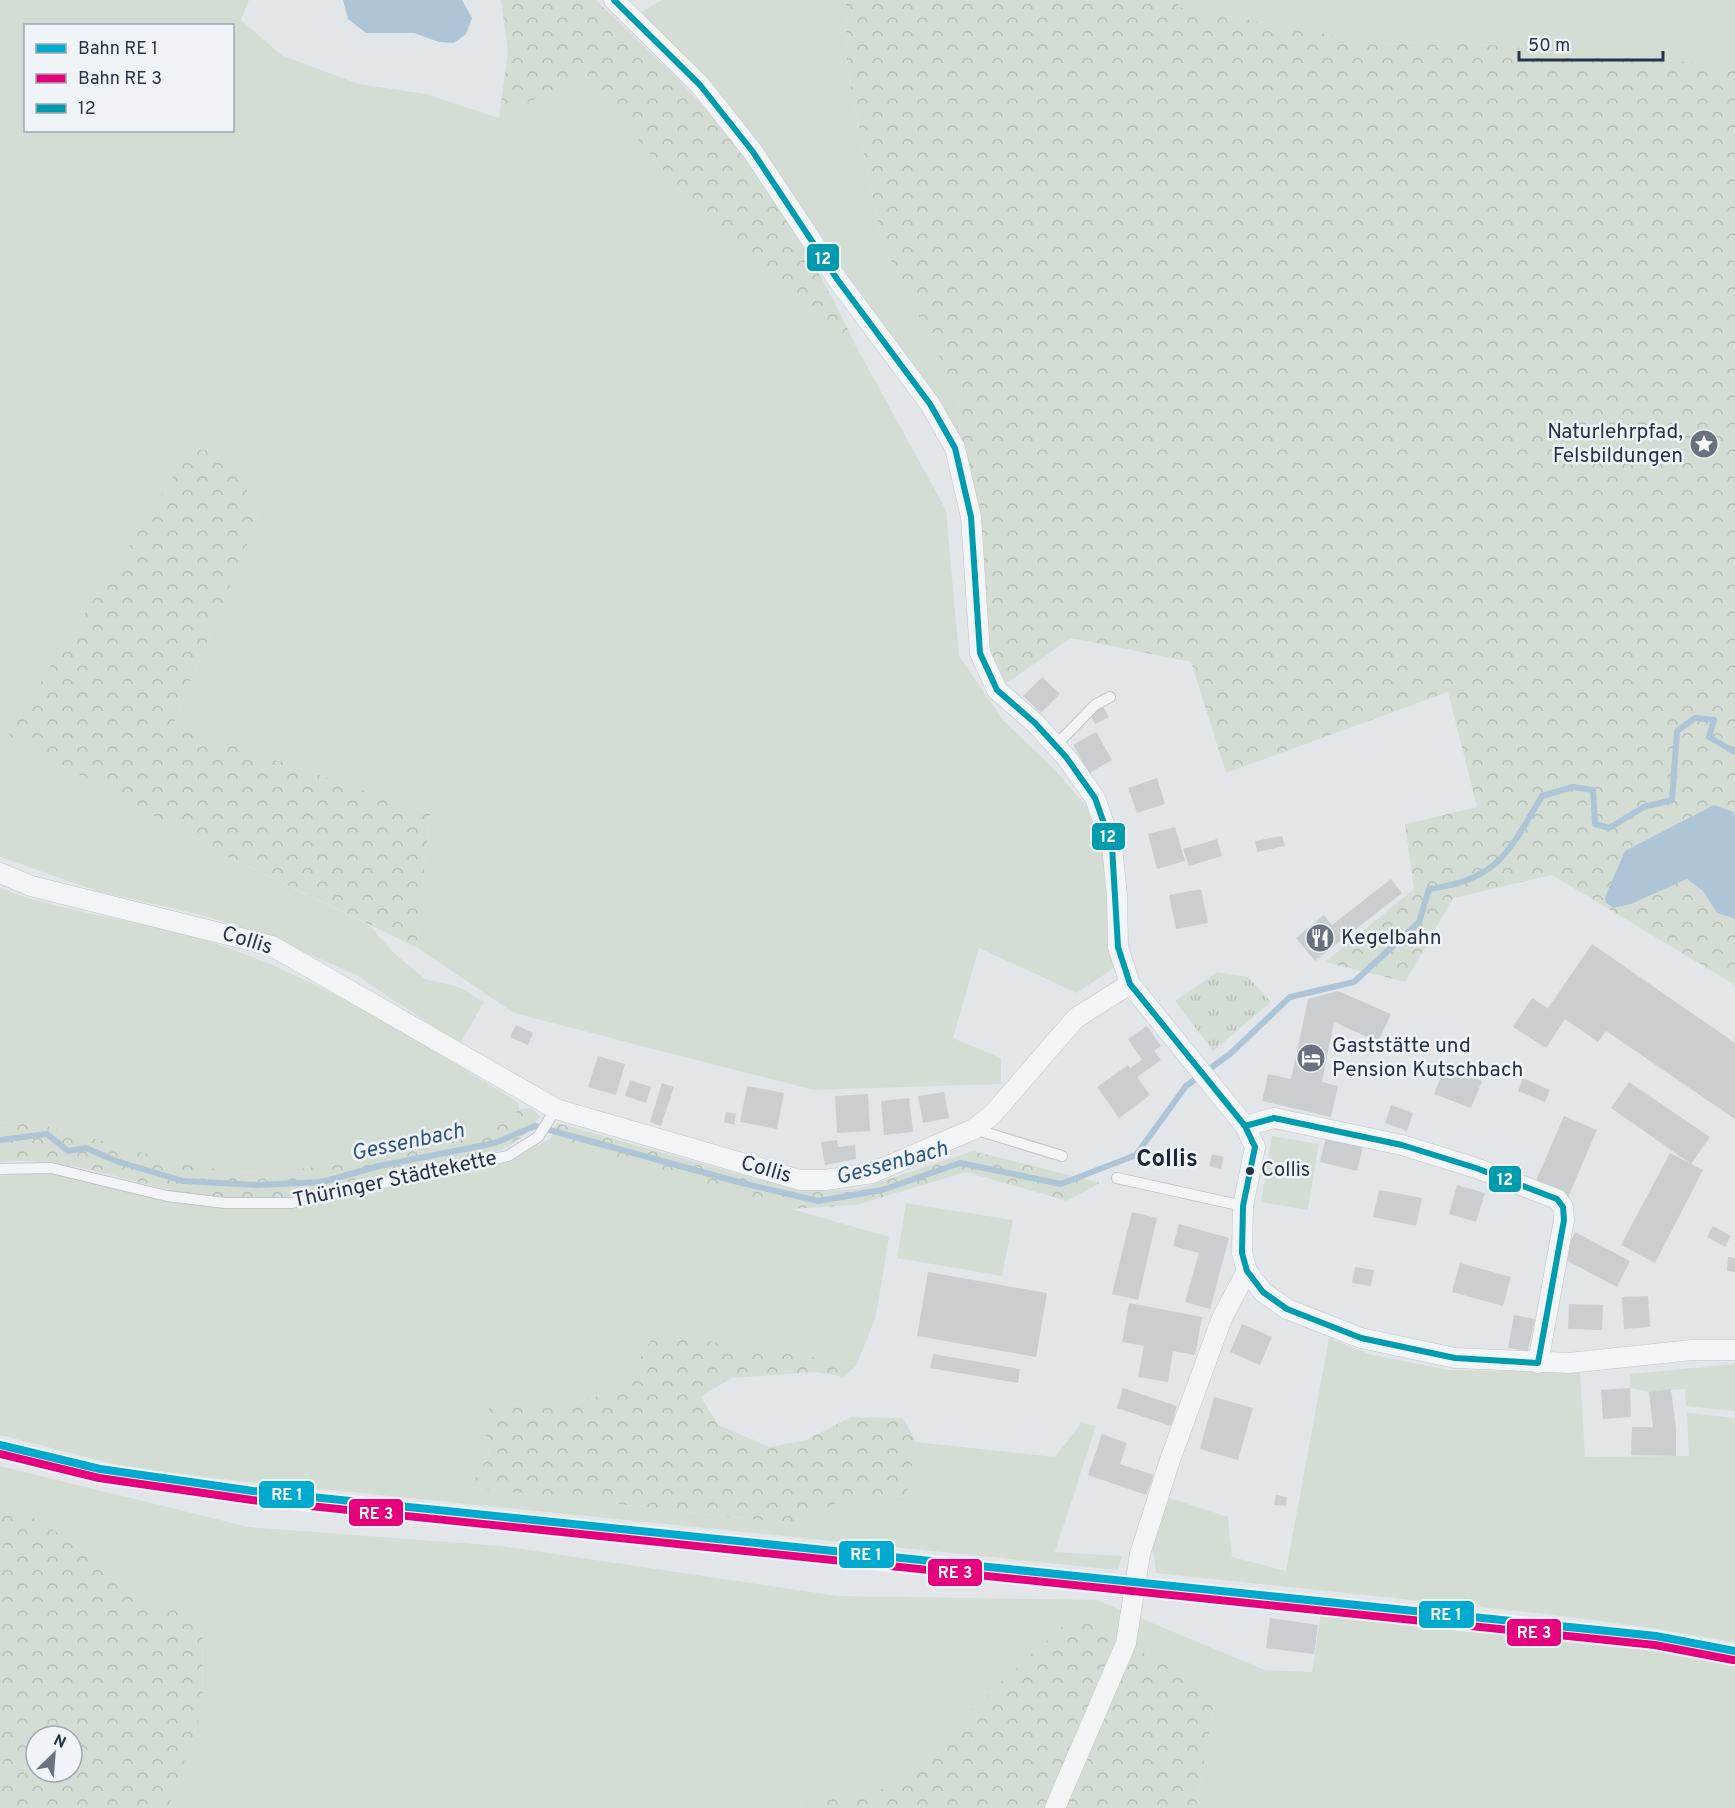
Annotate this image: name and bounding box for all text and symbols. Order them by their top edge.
legend [24,24,234,132]
scale bar [1519,24,1663,62]
text: 50 m [1528,35,1570,58]
text: Bahn RE 1 [78,38,158,61]
text: Bahn RE 3 [78,68,162,91]
text: 12 [78,98,96,121]
line badge: 12 [806,243,840,272]
text: 12 [815,250,831,270]
place label: Naturlehrpfad, Felsbildungen [1547,419,1683,470]
place icon: Naturlehrpfad, Felsbildungen [1688,428,1720,460]
line badge: 12 [1091,822,1126,851]
text: 12 [1100,828,1116,848]
street label: Collis [218,921,276,961]
restaurant icon: Kegelbahn [1304,922,1336,954]
place label: Kegelbahn [1341,925,1442,952]
place label: Gaststätte und Pension Kutschbach [1332,1033,1523,1084]
hotel icon: Gaststätte und Pension Kutschbach [1295,1042,1327,1074]
water label: Gessenbach [349,1118,467,1168]
water label: Gessenbach [833,1136,951,1192]
street label: Thüringer Städtekette [290,1145,500,1215]
district label: Collis [1136,1145,1198,1175]
street label: Collis [737,1150,795,1190]
place label: Collis [1261,1158,1310,1184]
marker: Collis [1244,1165,1256,1177]
line badge: 12 [1488,1165,1522,1193]
text: 12 [1497,1171,1513,1191]
line badge: RE 1 [258,1480,315,1509]
text: RE 1 [271,1486,303,1506]
line badge: RE 3 [348,1498,404,1527]
text: RE 3 [359,1505,393,1525]
line badge: RE 1 [838,1540,895,1569]
text: RE 1 [850,1546,882,1566]
line badge: RE 3 [927,1558,983,1587]
text: RE 3 [938,1564,972,1584]
line badge: RE 1 [1418,1600,1475,1629]
text: RE 1 [1430,1606,1462,1626]
line badge: RE 3 [1506,1618,1562,1647]
text: RE 3 [1517,1624,1551,1644]
north arrow [24,1724,84,1784]
text: N [50,1731,69,1754]

